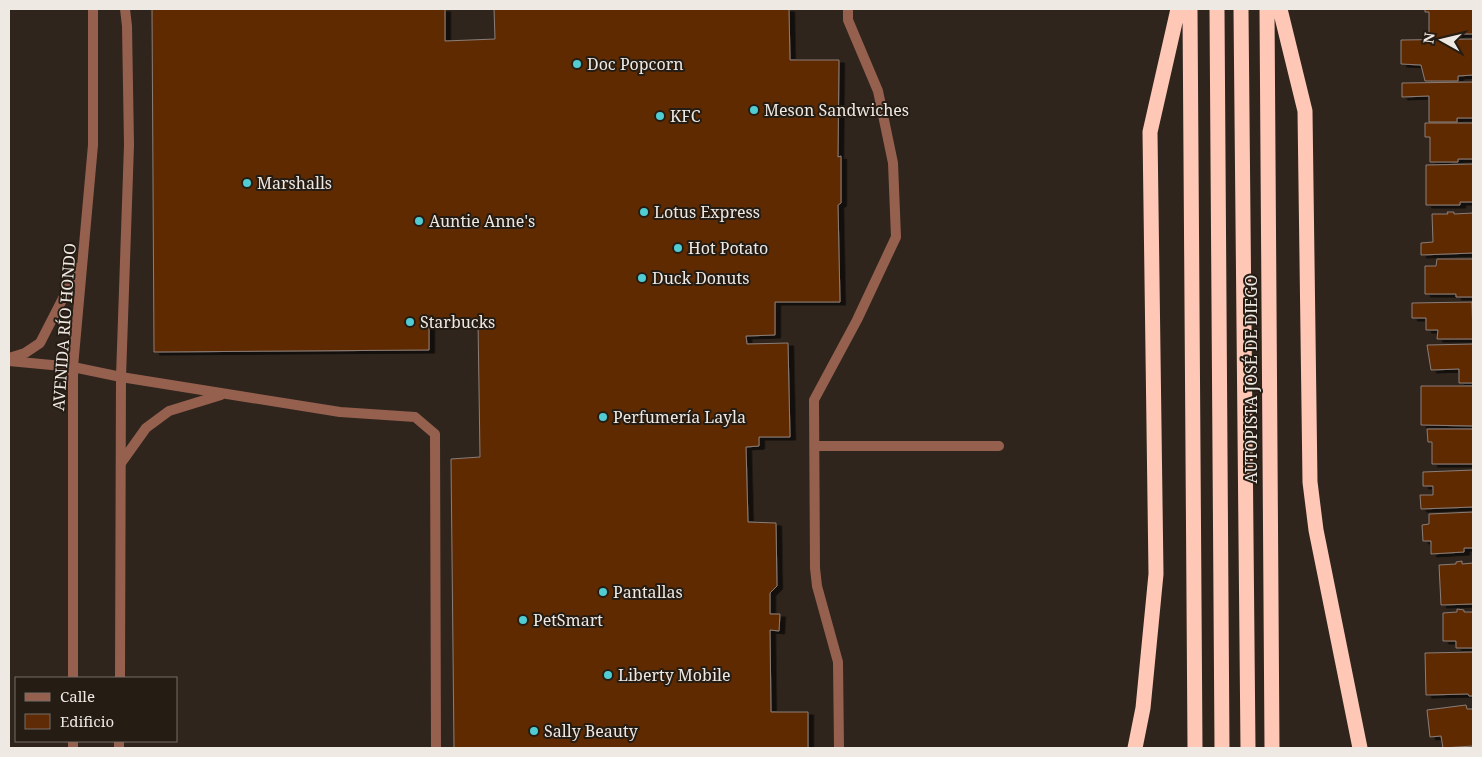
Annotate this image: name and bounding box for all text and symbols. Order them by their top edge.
north arrow [1417,15,1467,65]
text: N [1418,31,1439,45]
place label: Doc Popcorn [587,53,684,75]
marker: Doc Popcorn [571,58,583,70]
place label: Meson Sandwiches [764,99,909,121]
marker: Meson Sandwiches [748,104,760,116]
place label: KFC [670,105,701,127]
marker: KFC [654,110,666,122]
place label: Marshalls [257,172,332,194]
marker: Marshalls [241,177,253,189]
place label: Lotus Express [654,201,760,223]
marker: Lotus Express [638,206,650,218]
place label: Auntie Anne's [429,210,535,232]
marker: Auntie Anne's [413,215,425,227]
place label: Hot Potato [688,237,768,259]
street label: AVENIDA RÍO HONDO [47,242,81,412]
marker: Hot Potato [672,242,684,254]
place label: Duck Donuts [652,267,749,289]
marker: Duck Donuts [636,272,648,284]
street label: AUTOPISTA JOSÉ DE DIEGO [1240,275,1262,483]
place label: Starbucks [420,311,495,333]
marker: Starbucks [404,316,416,328]
place label: Perfumería Layla [613,406,746,428]
marker: Perfumería Layla [597,411,609,423]
place label: Pantallas [613,581,683,603]
marker: Pantallas [597,586,609,598]
place label: PetSmart [533,609,603,631]
marker: PetSmart [517,614,529,626]
place label: Liberty Mobile [618,664,731,686]
marker: Liberty Mobile [602,669,614,681]
legend [15,677,178,742]
text: Calle [60,686,95,706]
text: Edificio [60,711,114,731]
place label: Sally Beauty [544,720,639,742]
marker: Sally Beauty [528,725,540,737]

